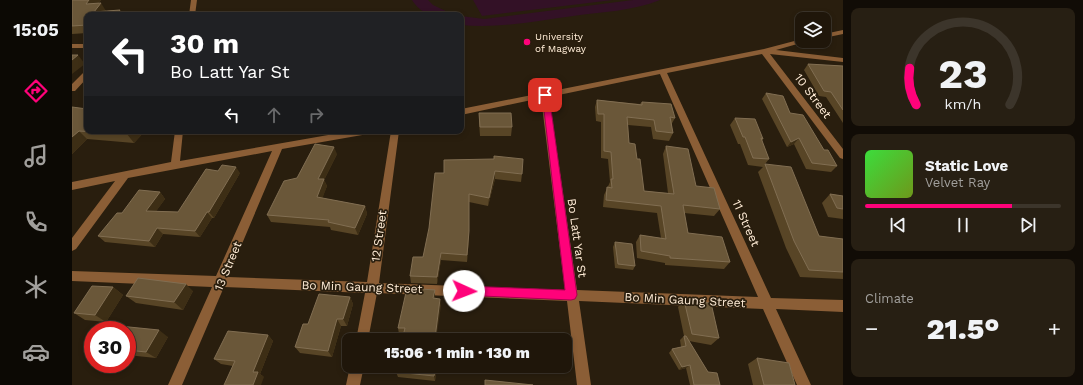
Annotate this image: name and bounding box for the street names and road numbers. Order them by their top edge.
street label: 10 Street [792,71,834,121]
street label: Bo Latt Yar St [565,198,589,278]
street label: 11 Street [730,198,762,248]
street label: 12 Street [368,209,390,263]
street label: 13 Street [211,239,245,293]
street label: Bo Min Gaung Street [301,278,423,296]
street label: Bo Min Gaung Street [624,290,746,310]

